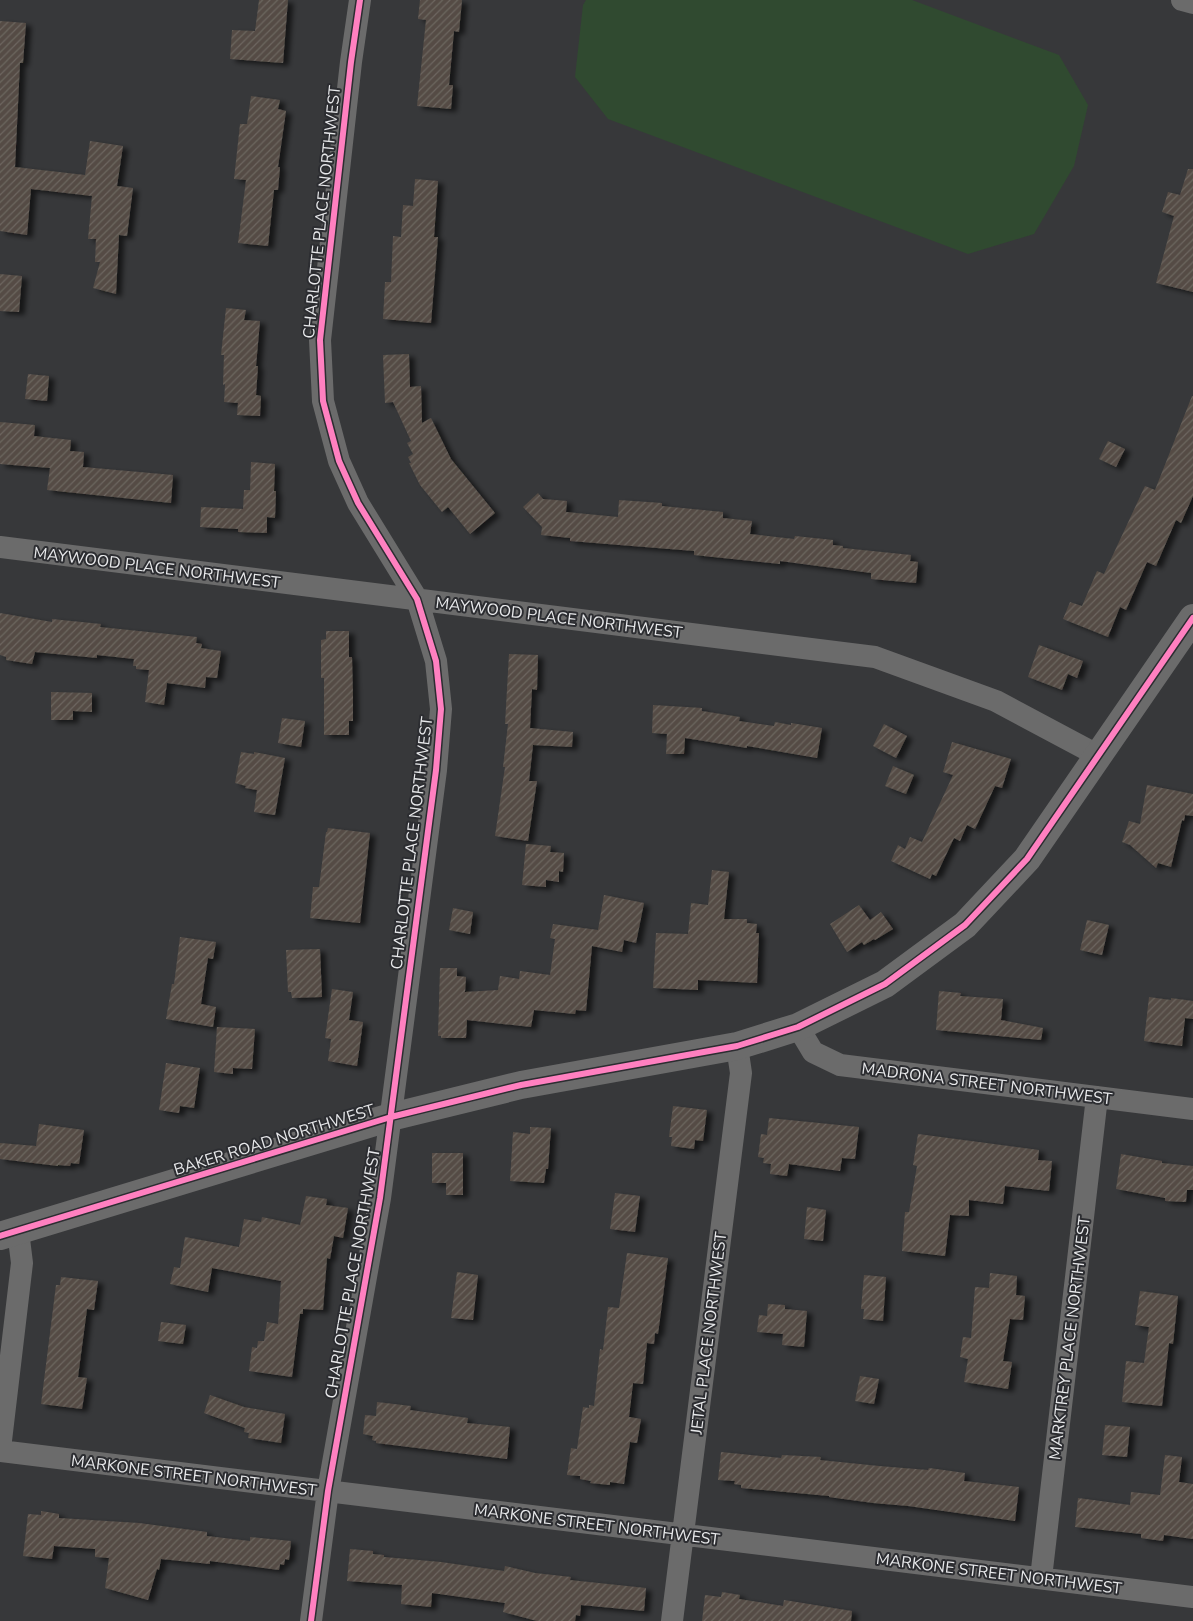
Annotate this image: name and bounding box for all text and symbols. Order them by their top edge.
street label: CHARLOTTE PLACE NORTHWEST [298,84,346,340]
street label: MAYWOOD PLACE NORTHWEST [32,542,282,594]
street label: MAYWOOD PLACE NORTHWEST [434,592,684,644]
street label: CHARLOTTE PLACE NORTHWEST [386,715,438,971]
street label: MADRONA STREET NORTHWEST [860,1058,1114,1110]
street label: BAKER ROAD NORTHWEST [171,1099,378,1181]
street label: CHARLOTTE PLACE NORTHWEST [320,1146,386,1400]
street label: MARKTREY PLACE NORTHWEST [1044,1215,1096,1461]
street label: JETAL PLACE NORTHWEST [686,1230,732,1437]
street label: MARKONE STREET NORTHWEST [70,1450,318,1502]
street label: MARKONE STREET NORTHWEST [473,1499,721,1551]
street label: MARKONE STREET NORTHWEST [875,1548,1123,1600]

